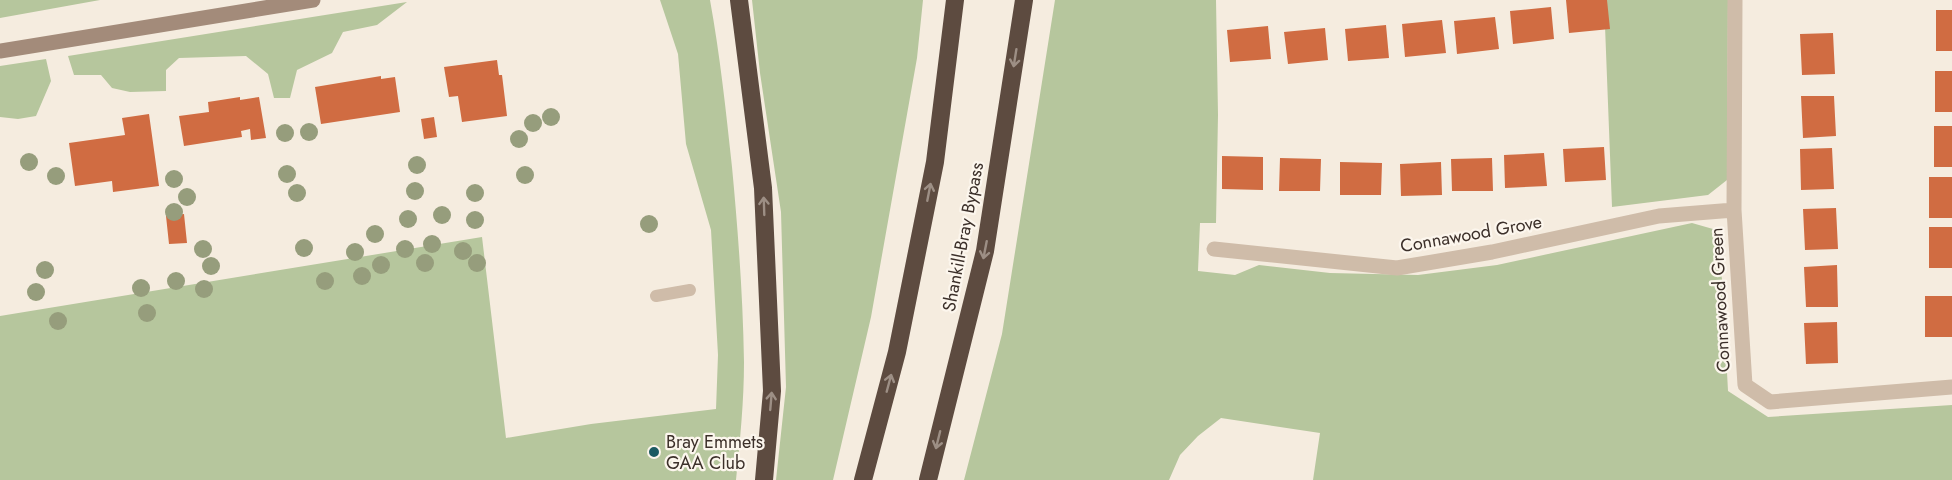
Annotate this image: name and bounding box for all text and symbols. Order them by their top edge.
one-way arrow [1009,47,1020,67]
street label: Shankill-Bray Bypass [936,160,990,314]
one-way arrow [924,183,935,202]
one-way arrow [758,197,770,217]
street label: Connawood Grove [1398,209,1544,259]
street label: Connawood Green [1703,227,1737,373]
one-way arrow [979,240,990,260]
one-way arrow [884,374,895,393]
one-way arrow [766,391,777,411]
place label: Bray Emmets GAA Club [666,429,763,476]
one-way arrow [932,430,943,449]
marker: Bray Emmets GAA Club [647,445,661,459]

